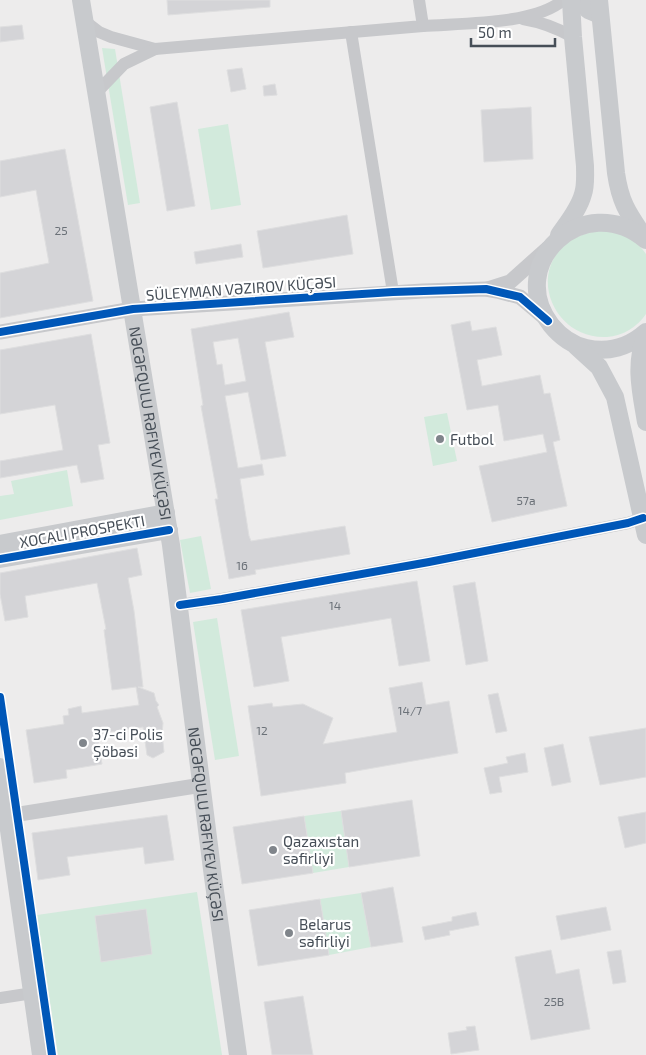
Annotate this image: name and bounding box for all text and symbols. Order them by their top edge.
scale bar [471,15,555,47]
text: 50 m [478,23,512,41]
house number: 25 [54,223,68,237]
street label: SÜLEYMAN VƏZIROV KÜÇƏSI [145,272,337,305]
street label: NƏCƏFQULU RƏFIYEV KÜÇƏSI [126,325,176,521]
place label: Futbol [450,430,494,448]
marker: Futbol [434,433,446,445]
house number: 57a [516,493,536,507]
street label: XOCALI PROSPEKTI [18,511,146,551]
house number: 16 [236,558,248,572]
house number: 14 [329,598,341,612]
house number: 14/7 [398,703,422,717]
house number: 12 [256,723,268,737]
place label: 37-ci Polis Şöbəsi [93,725,163,761]
street label: NƏCƏFQULU RƏFIYEV KÜÇƏSI [185,726,228,923]
marker: 37-ci Polis Şöbəsi [77,737,89,749]
place label: Qazaxıstan səfirliyi [283,832,359,867]
marker: Qazaxıstan səfirliyi [267,844,279,856]
place label: Belarus səfirliyi [299,915,351,950]
marker: Belarus səfirliyi [283,927,295,939]
house number: 25B [544,994,564,1008]

